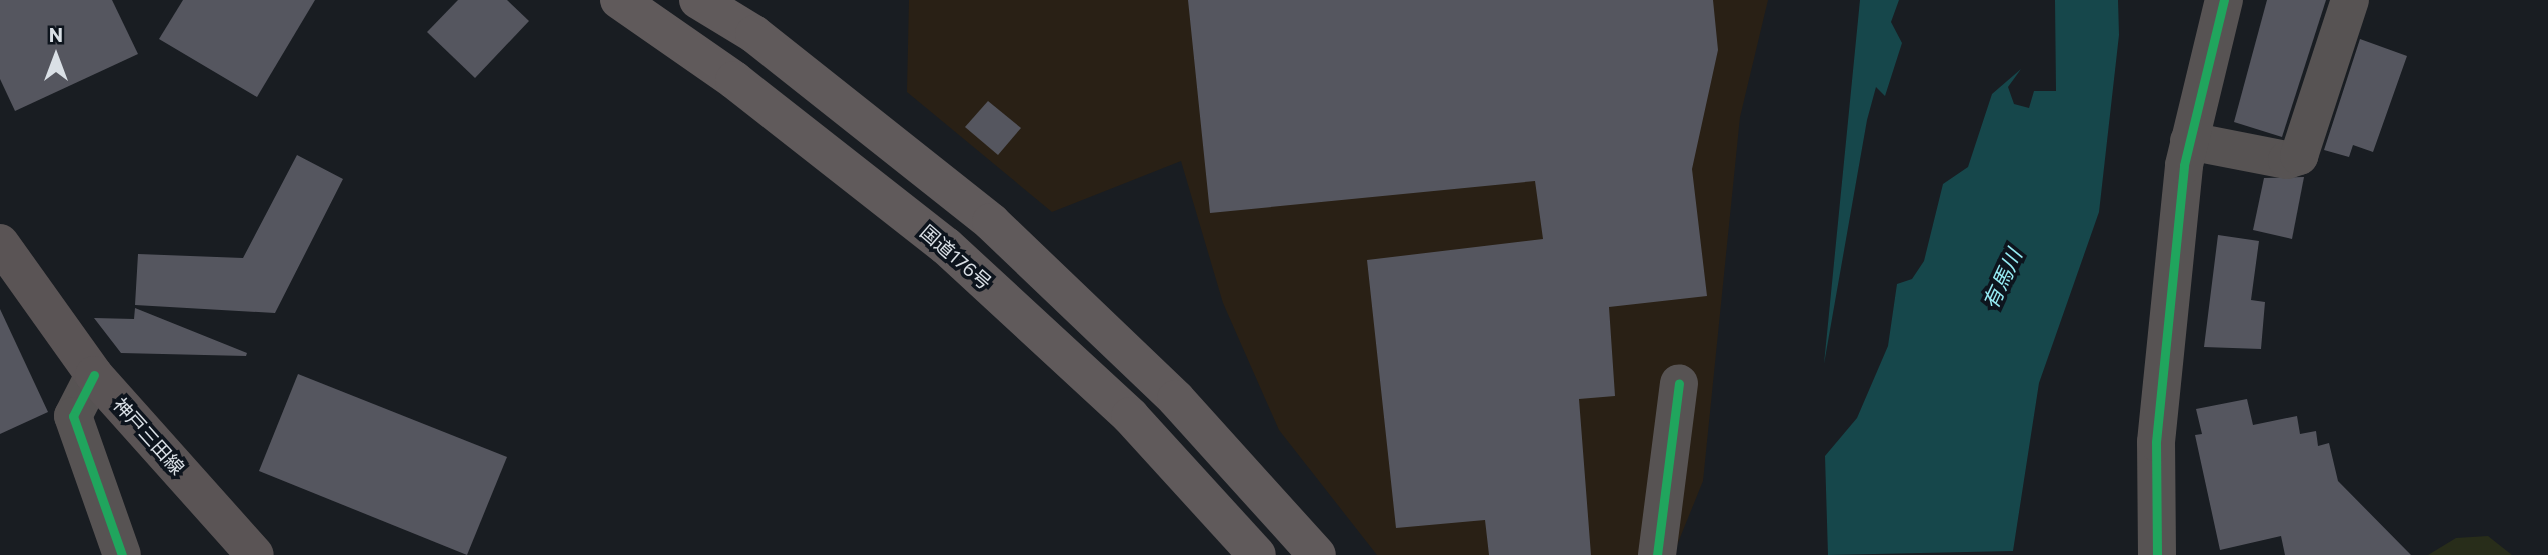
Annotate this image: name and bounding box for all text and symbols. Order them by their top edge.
north arrow [21,21,91,91]
text: N [49,23,63,46]
street label: 国道176号 [916,220,996,294]
water label: 有馬川 [1977,245,2027,313]
street label: 神戸三田線 [109,393,189,479]

